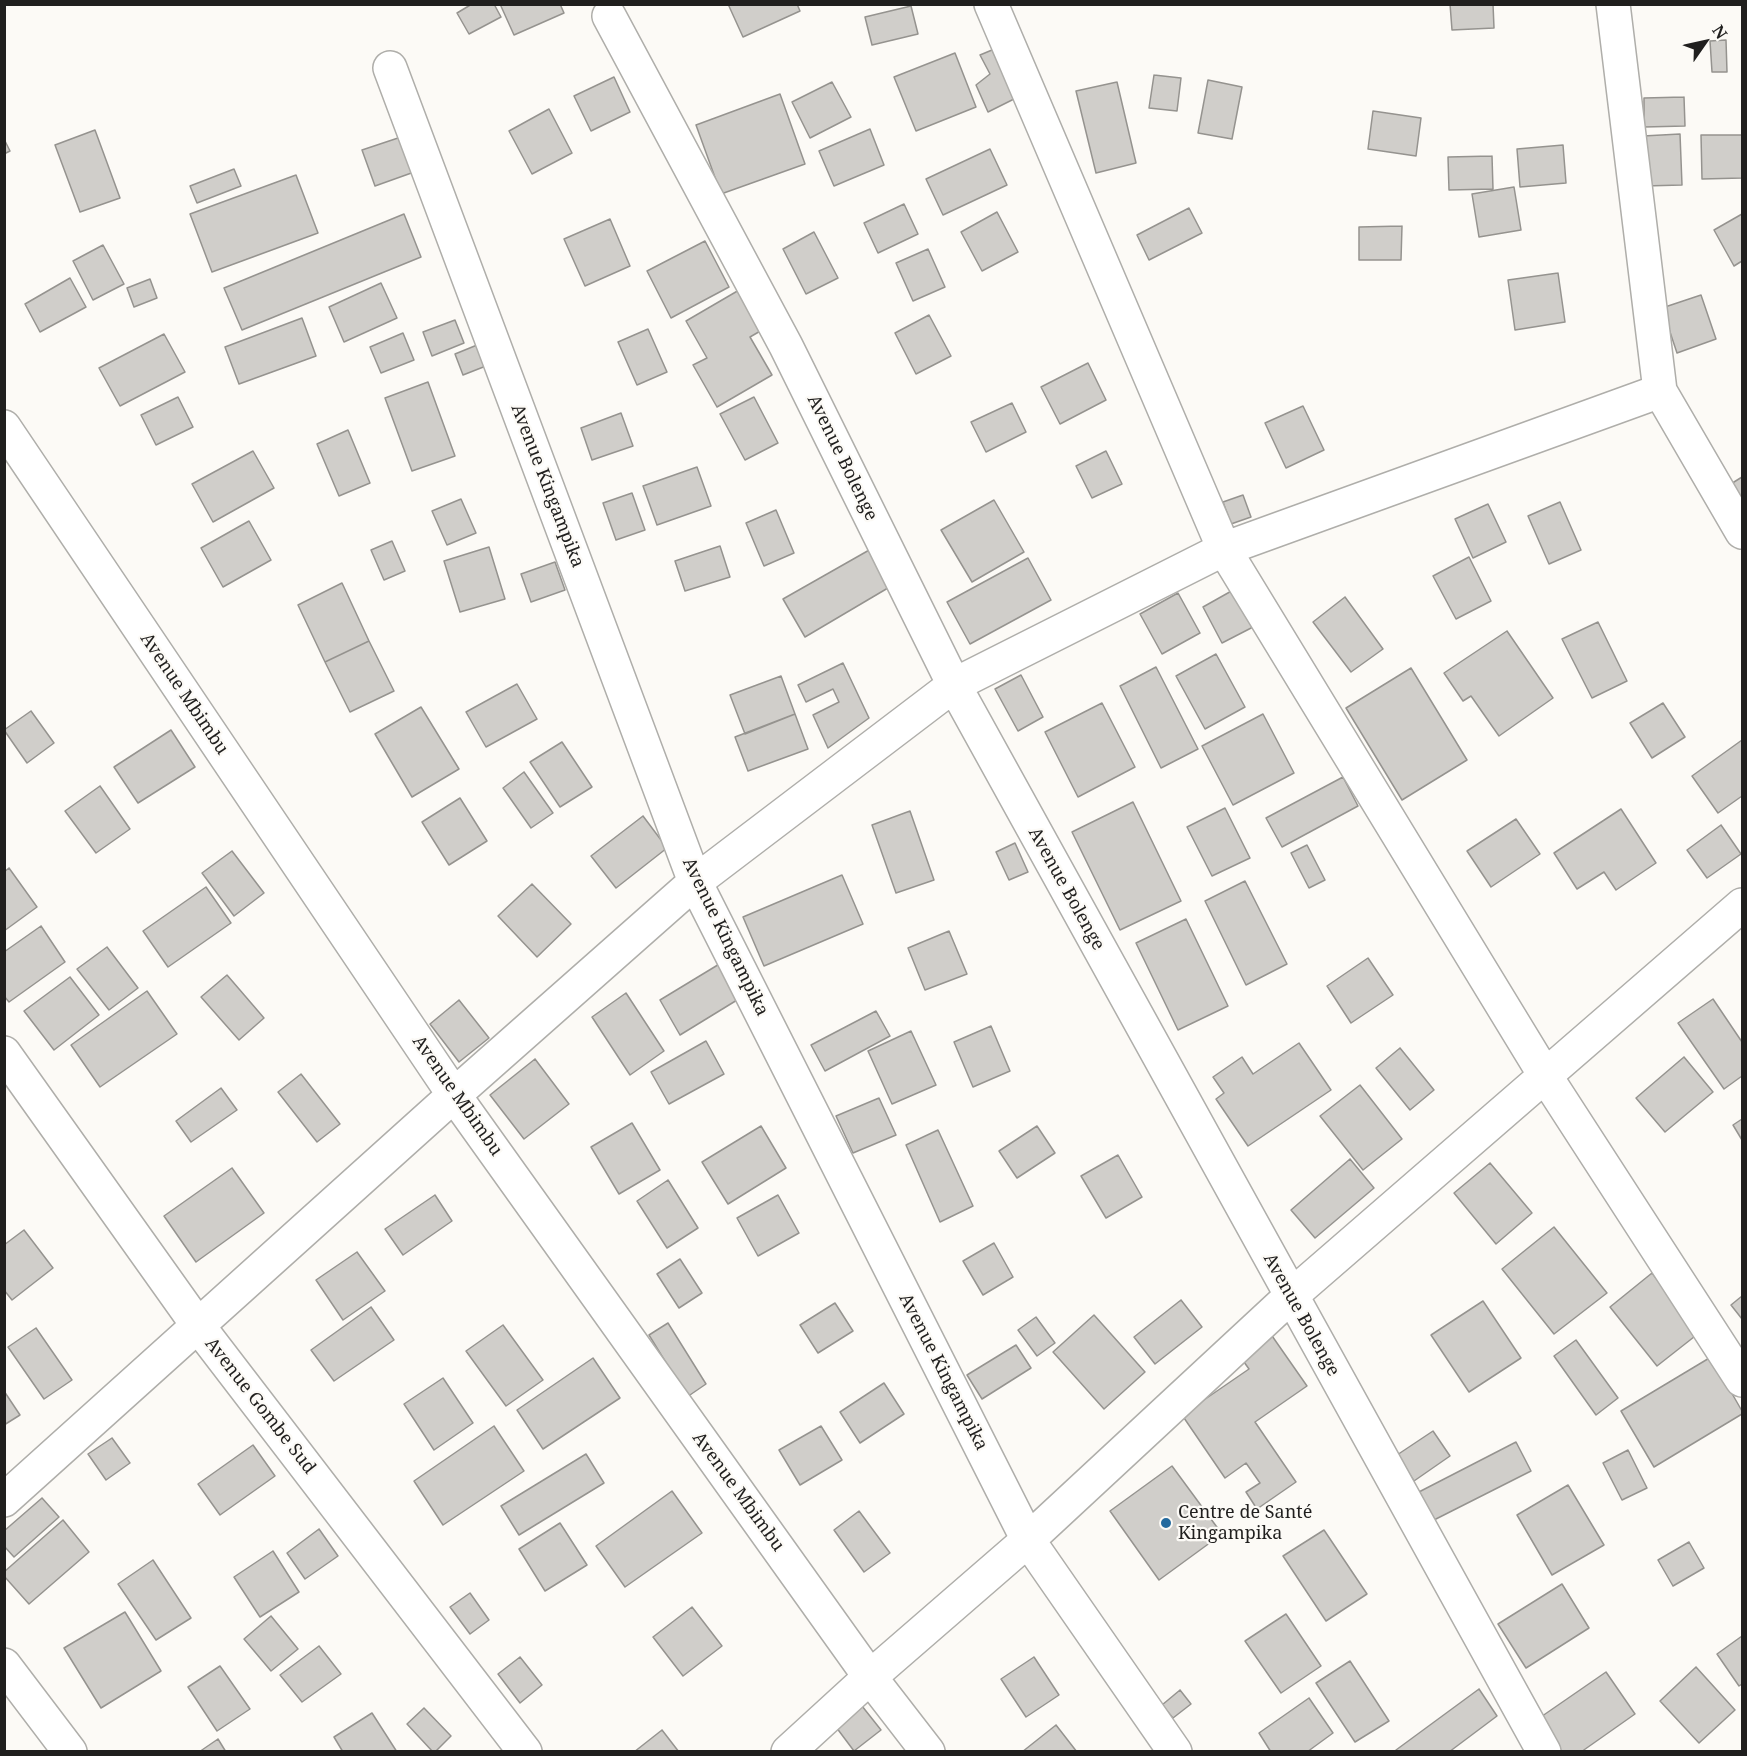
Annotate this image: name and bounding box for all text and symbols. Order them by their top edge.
north arrow [1675,12,1735,72]
text: N [1707,21,1733,43]
street label: Avenue Bolenge [802,392,882,524]
street label: Avenue Kingampika [506,401,588,571]
street label: Avenue Mbimbu [135,629,233,759]
street label: Avenue Bolenge [1023,824,1109,954]
street label: Avenue Kingampika [677,854,773,1020]
street label: Avenue Mbimbu [407,1032,507,1160]
street label: Avenue Bolenge [1258,1250,1344,1380]
street label: Avenue Kingampika [894,1290,992,1454]
street label: Avenue Gombe Sud [200,1334,320,1478]
street label: Avenue Mbimbu [687,1428,789,1556]
place label: Centre de Santé Kingampika [1178,1502,1312,1544]
marker: Centre de Santé Kingampika [1159,1516,1173,1530]

